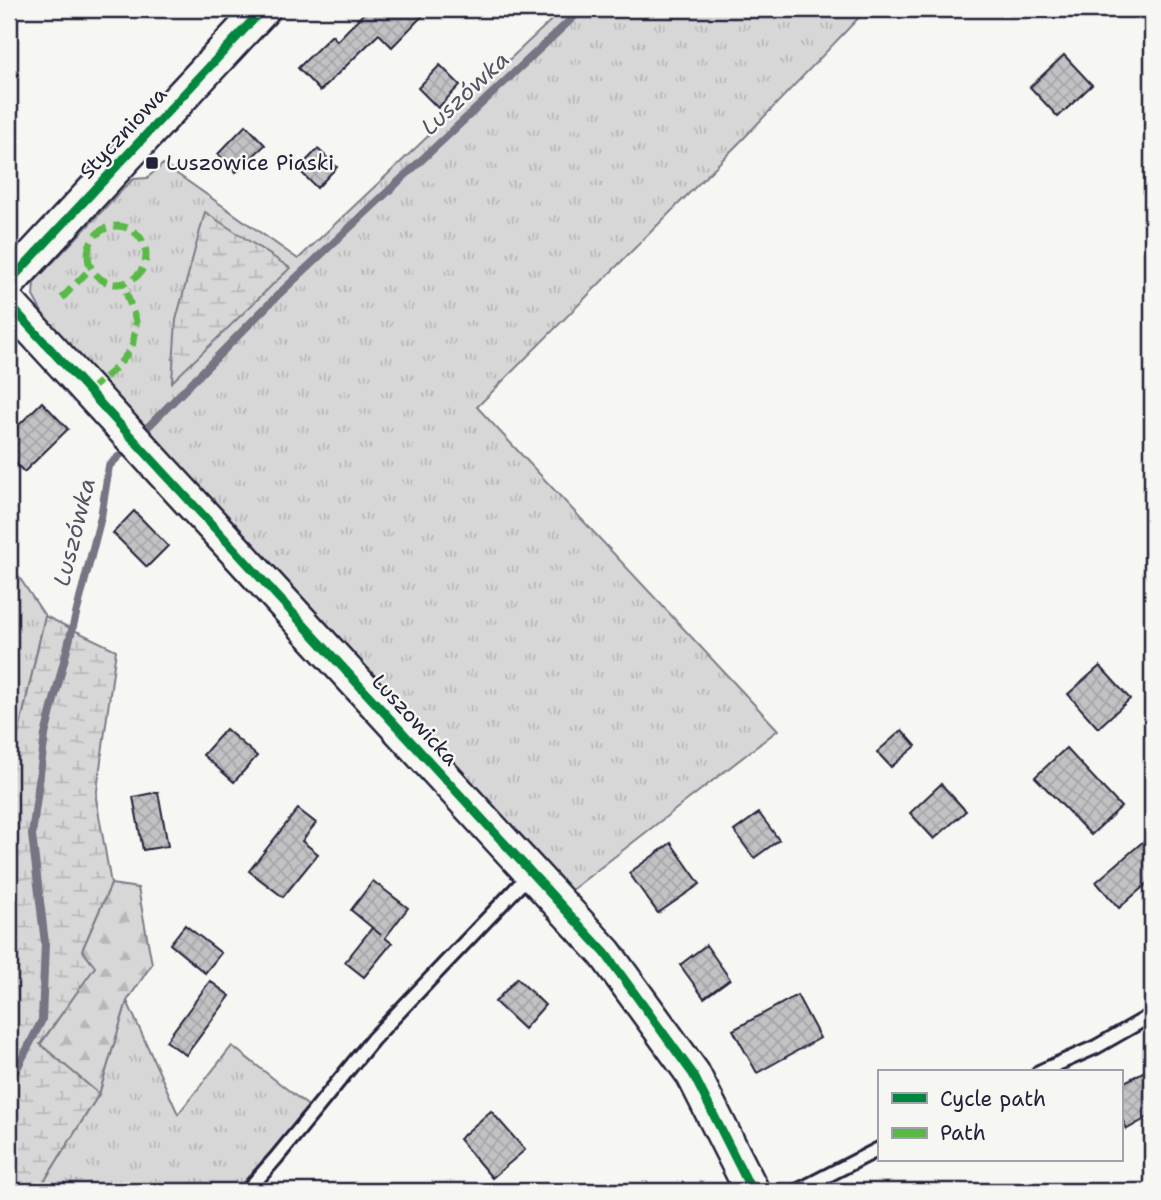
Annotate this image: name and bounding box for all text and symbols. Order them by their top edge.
water label: Luszówka [414,44,516,142]
street label: Styczniowa [73,81,173,185]
place label: Luszowice Piaski [166,149,334,177]
marker: Luszowice Piaski [144,155,160,171]
water label: Luszówka [46,475,102,589]
street label: Luszowicka [365,668,465,772]
legend [878,1070,1122,1162]
text: Cycle path [940,1085,1046,1113]
text: Path [940,1119,986,1147]

